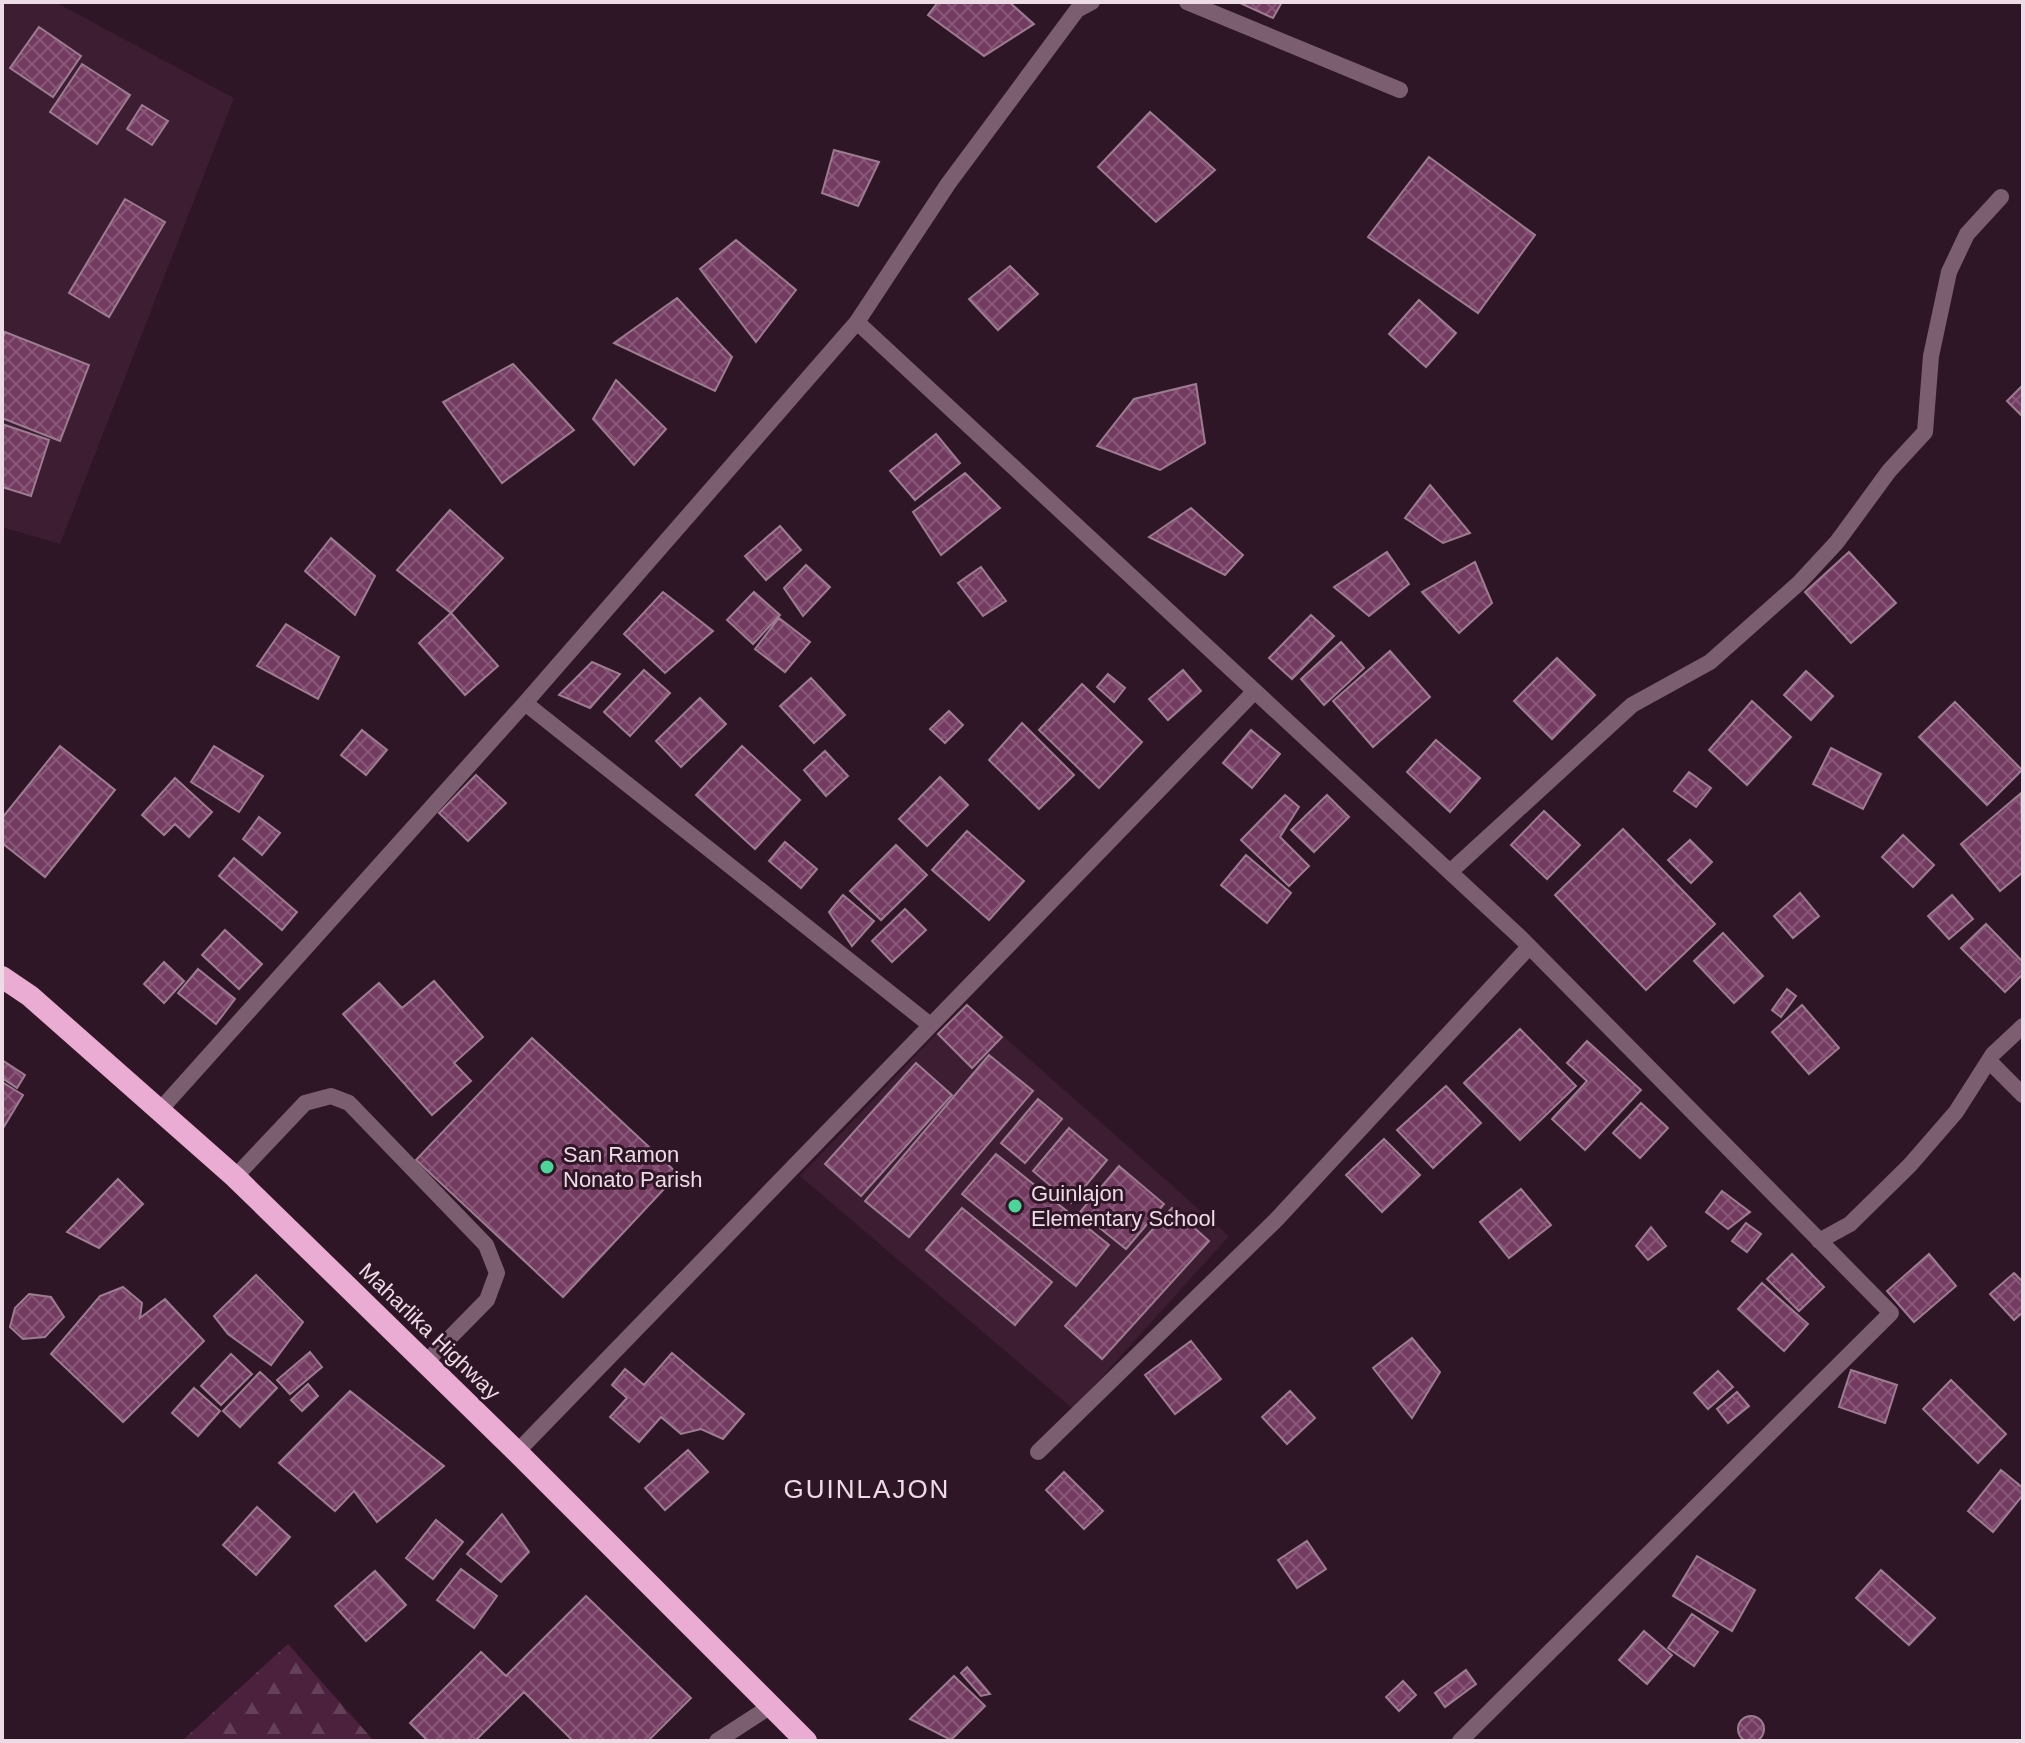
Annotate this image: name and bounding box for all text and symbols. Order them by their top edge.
place label: San Ramon Nonato Parish [563,1142,702,1192]
marker: San Ramon Nonato Parish [538,1158,556,1176]
place label: Guinlajon Elementary School [1031,1181,1216,1231]
marker: Guinlajon Elementary School [1006,1197,1024,1215]
street label: Maharlika Highway [354,1258,505,1405]
district label: GUINLAJON [784,1474,950,1504]

